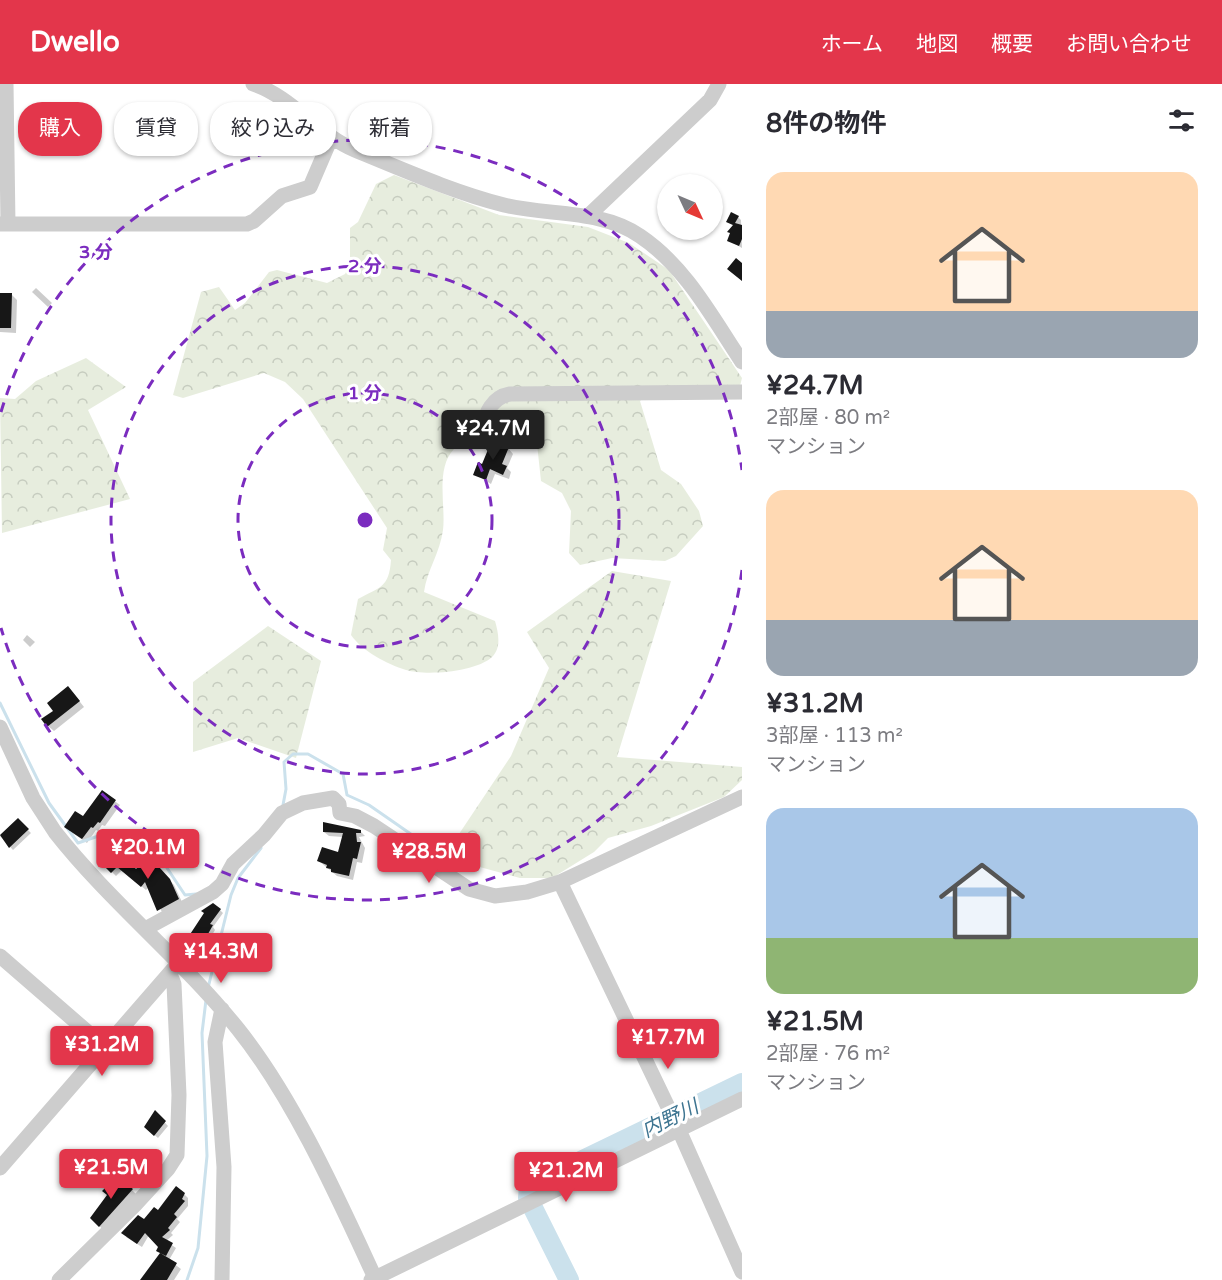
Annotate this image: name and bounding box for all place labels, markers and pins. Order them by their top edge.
pin: ¥24.7M [444,410,542,461]
centre of rings [355,510,375,530]
pin: ¥20.1M [99,829,197,880]
pin: ¥28.5M [380,833,478,884]
pin: ¥14.3M [172,933,270,984]
pin: ¥17.7M [619,1019,717,1070]
pin: ¥31.2M [53,1026,151,1077]
pin: ¥21.5M [62,1149,160,1200]
pin: ¥21.2M [517,1152,615,1203]

